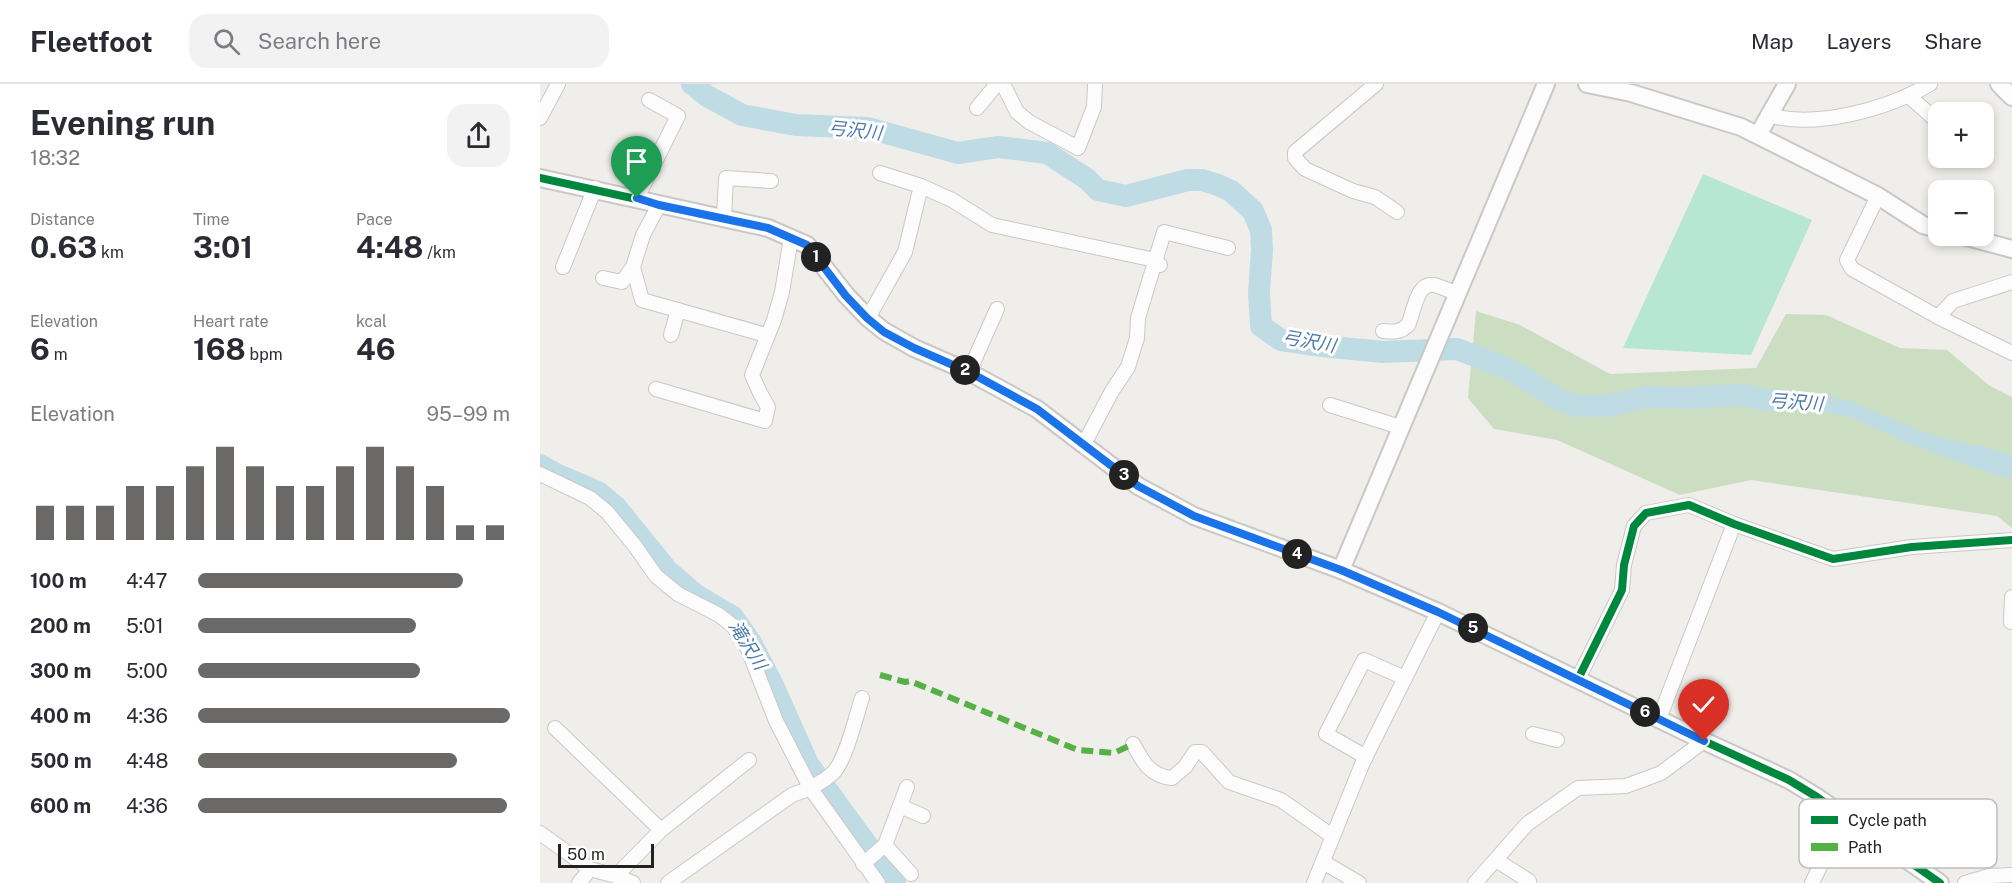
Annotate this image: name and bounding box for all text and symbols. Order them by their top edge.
search box [189,14,609,68]
text: Fleetfoot [30,25,153,58]
icon: search [210,25,243,58]
text: Search here [258,28,381,54]
text: Map [1751,29,1794,54]
text: Layers [1827,29,1891,54]
text: Share [1924,29,1982,54]
map controls [1928,102,1994,246]
button: + [1928,102,1994,168]
text: Evening run [30,104,215,142]
button: share [447,104,510,167]
water label: 弓沢川 [827,117,885,143]
pin [611,136,662,198]
icon: arrive [620,145,653,178]
text: 18:32 [30,146,80,170]
button: − [1928,180,1994,246]
text: Distance [30,210,95,229]
text: Time [193,210,229,229]
text: Pace [356,210,393,229]
text: 0.63 [30,229,97,265]
text: 3:01 [193,229,253,265]
text: 4:48 [356,229,423,265]
pin: 1 [801,242,831,272]
text: km [97,243,124,262]
text: /km [423,243,456,262]
text: 1 [813,247,819,266]
text: Elevation [30,312,98,331]
text: Heart rate [193,312,269,331]
text: kcal [356,312,387,331]
water label: 弓沢川 [1281,326,1339,356]
text: 6 [30,331,50,367]
text: 168 [193,331,246,367]
text: 46 [356,331,396,367]
text: m [50,345,68,364]
text: bpm [246,345,283,364]
pin: 2 [950,355,980,385]
text: 2 [960,360,970,379]
water label: 弓沢川 [1768,390,1826,414]
text: Elevation [30,402,115,426]
text: 95–99 m [427,402,510,426]
pin: 3 [1109,460,1139,490]
text: 3 [1119,465,1129,484]
pin: 4 [1282,539,1312,569]
text: 4 [1292,544,1302,563]
text: 100 m [30,569,87,593]
text: 4:47 [126,569,168,593]
pin: 5 [1458,613,1488,643]
text: 200 m [30,614,91,638]
text: 5:01 [126,614,164,638]
water label: 滝沢川 [725,617,772,675]
text: 5 [1468,618,1478,637]
text: 300 m [30,659,91,683]
text: 5:00 [126,659,168,683]
pin [1678,679,1729,741]
icon: check [1687,688,1720,721]
pin: 6 [1630,697,1660,727]
text: 6 [1640,702,1650,721]
text: 400 m [30,704,91,728]
text: 4:36 [126,704,168,728]
text: 500 m [30,749,92,773]
text: 4:48 [126,749,168,773]
text: 600 m [30,794,91,818]
text: 4:36 [126,794,168,818]
legend [1799,799,1997,868]
text: Cycle path [1848,811,1927,830]
text: Path [1848,838,1882,857]
scale bar [558,841,654,868]
text: 50 m [567,845,605,864]

